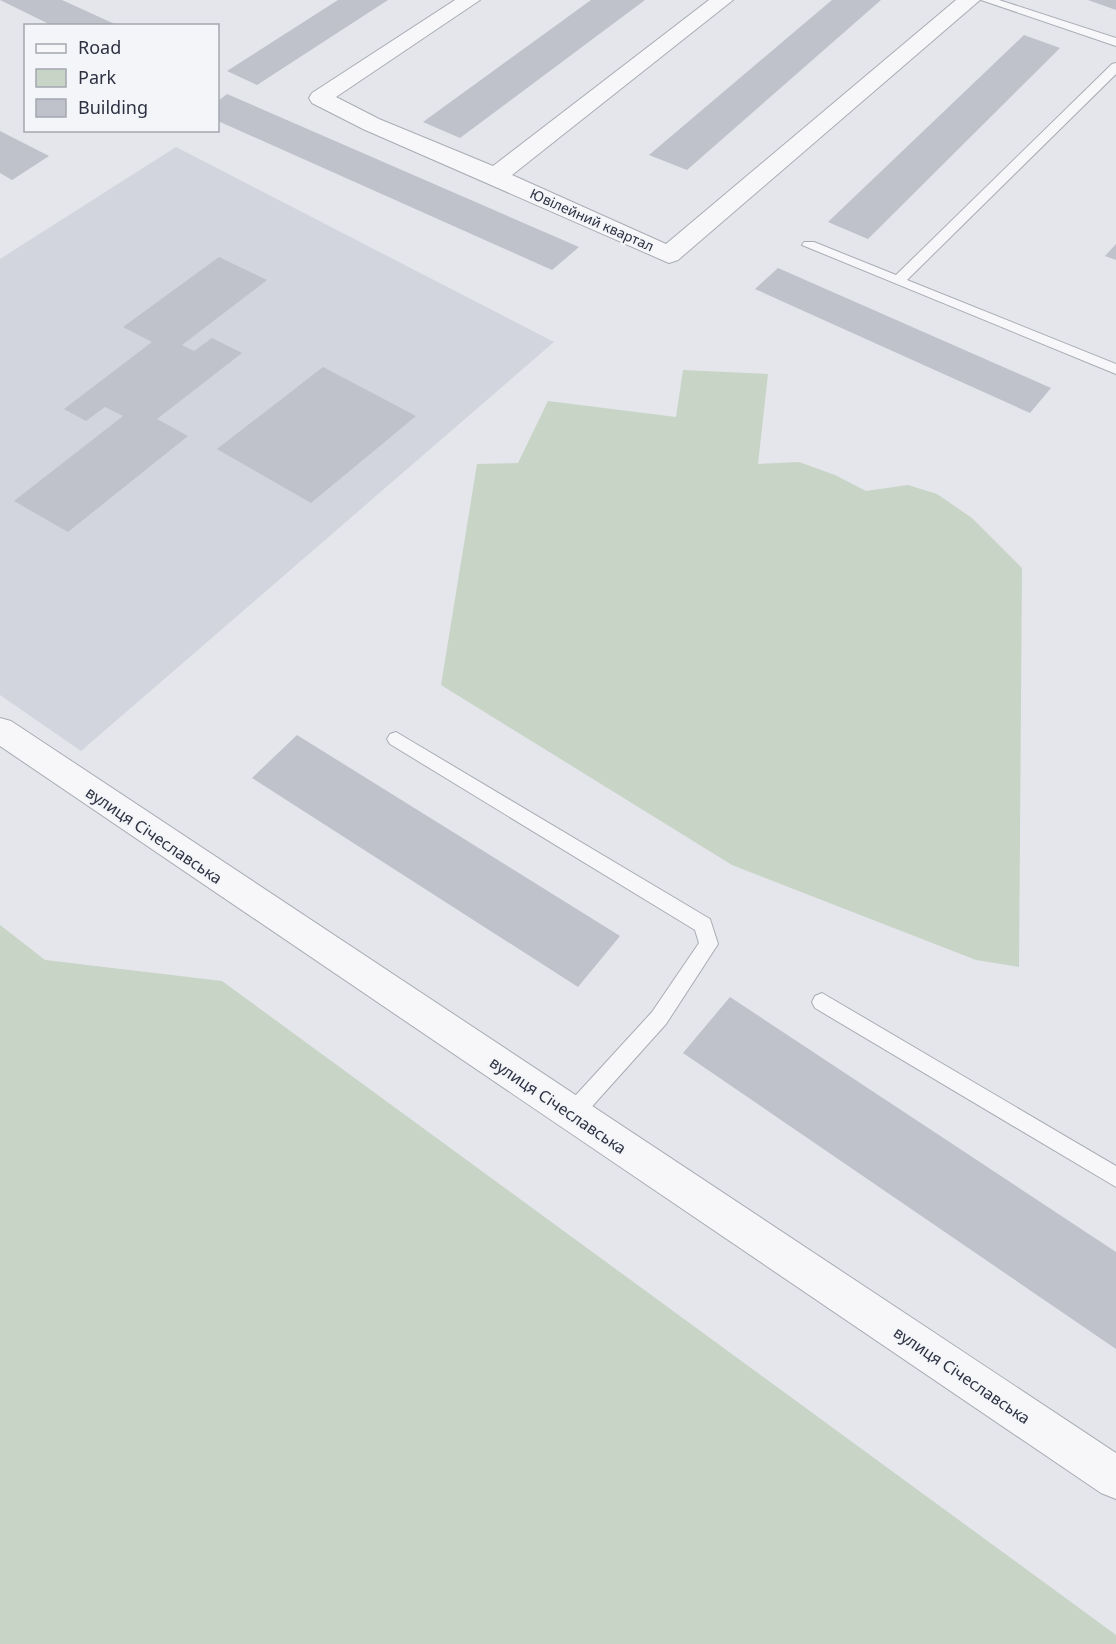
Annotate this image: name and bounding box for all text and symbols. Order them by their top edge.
legend [24,24,219,132]
text: Road [78,35,121,59]
text: Park [78,65,116,89]
text: Building [78,95,148,119]
street label: Ювілейний квартал [527,184,657,255]
street label: вулиця Січеславська [81,781,227,889]
street label: вулиця Січеславська [485,1051,631,1159]
street label: вулиця Січеславська [889,1321,1035,1429]

